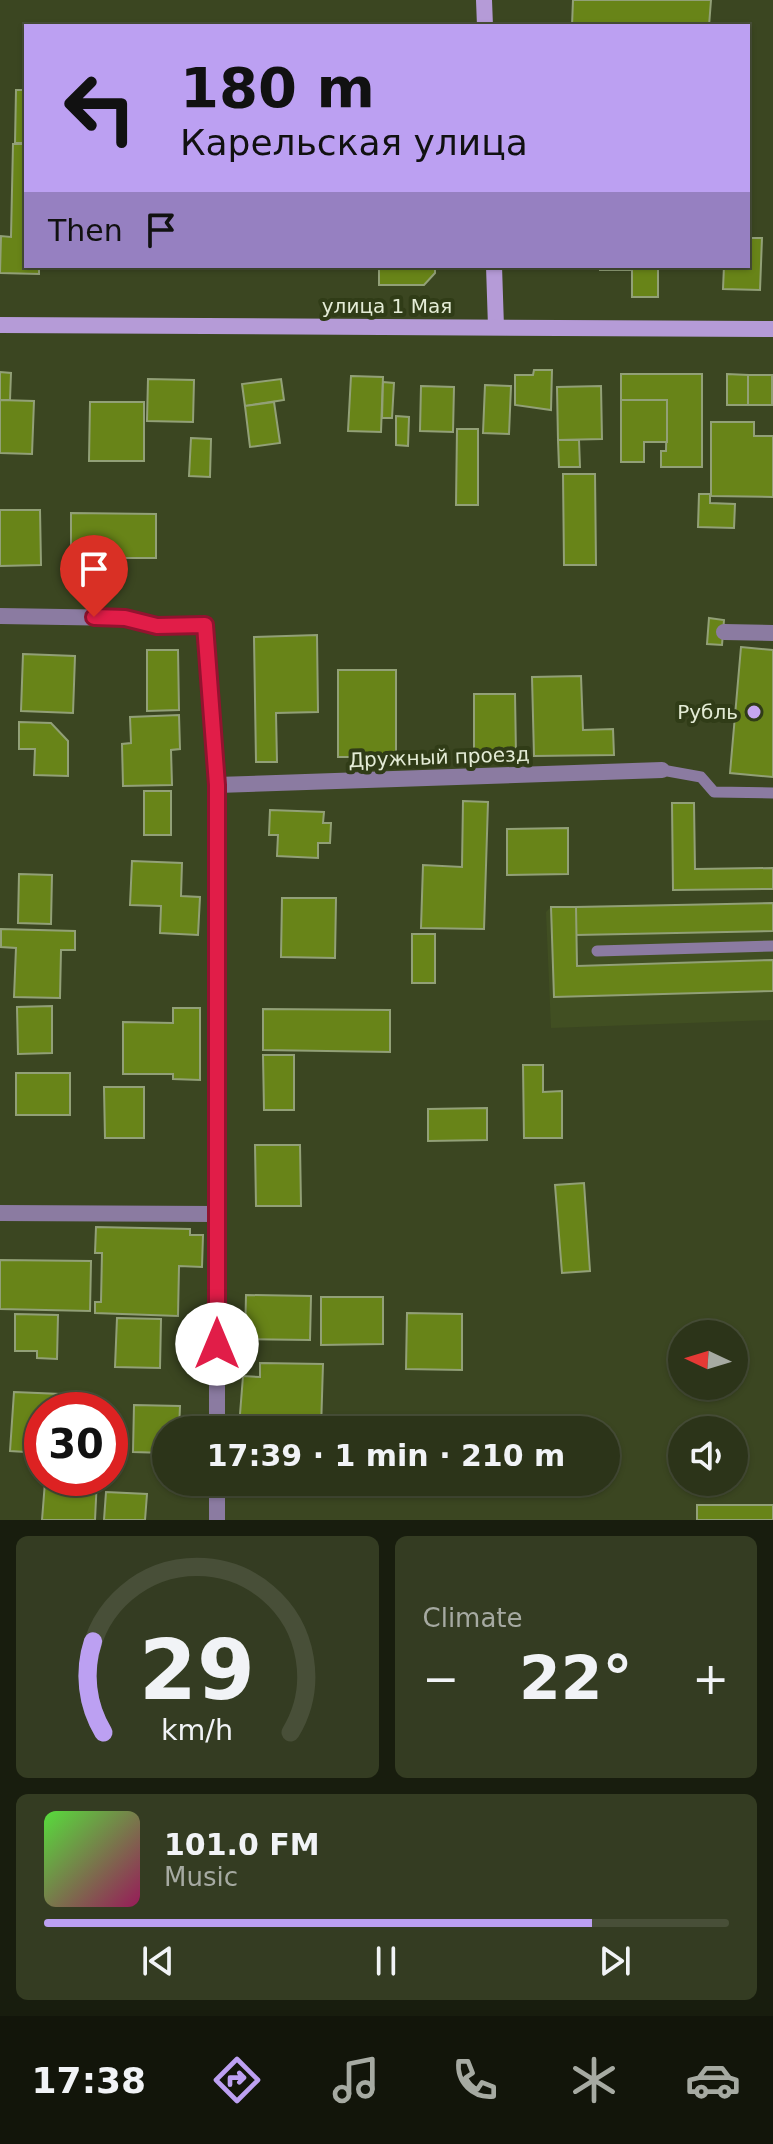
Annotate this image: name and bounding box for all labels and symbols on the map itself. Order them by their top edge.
street label: улица 1 Мая [322,294,452,318]
pin [60,535,128,617]
place label: Рубль [677,700,738,724]
marker: Рубль [745,703,763,721]
street label: Дружный проезд [348,742,530,772]
position arrow [175,1302,259,1386]
north arrow [668,1320,748,1400]
speed limit sign: 30 [24,1392,128,1496]

